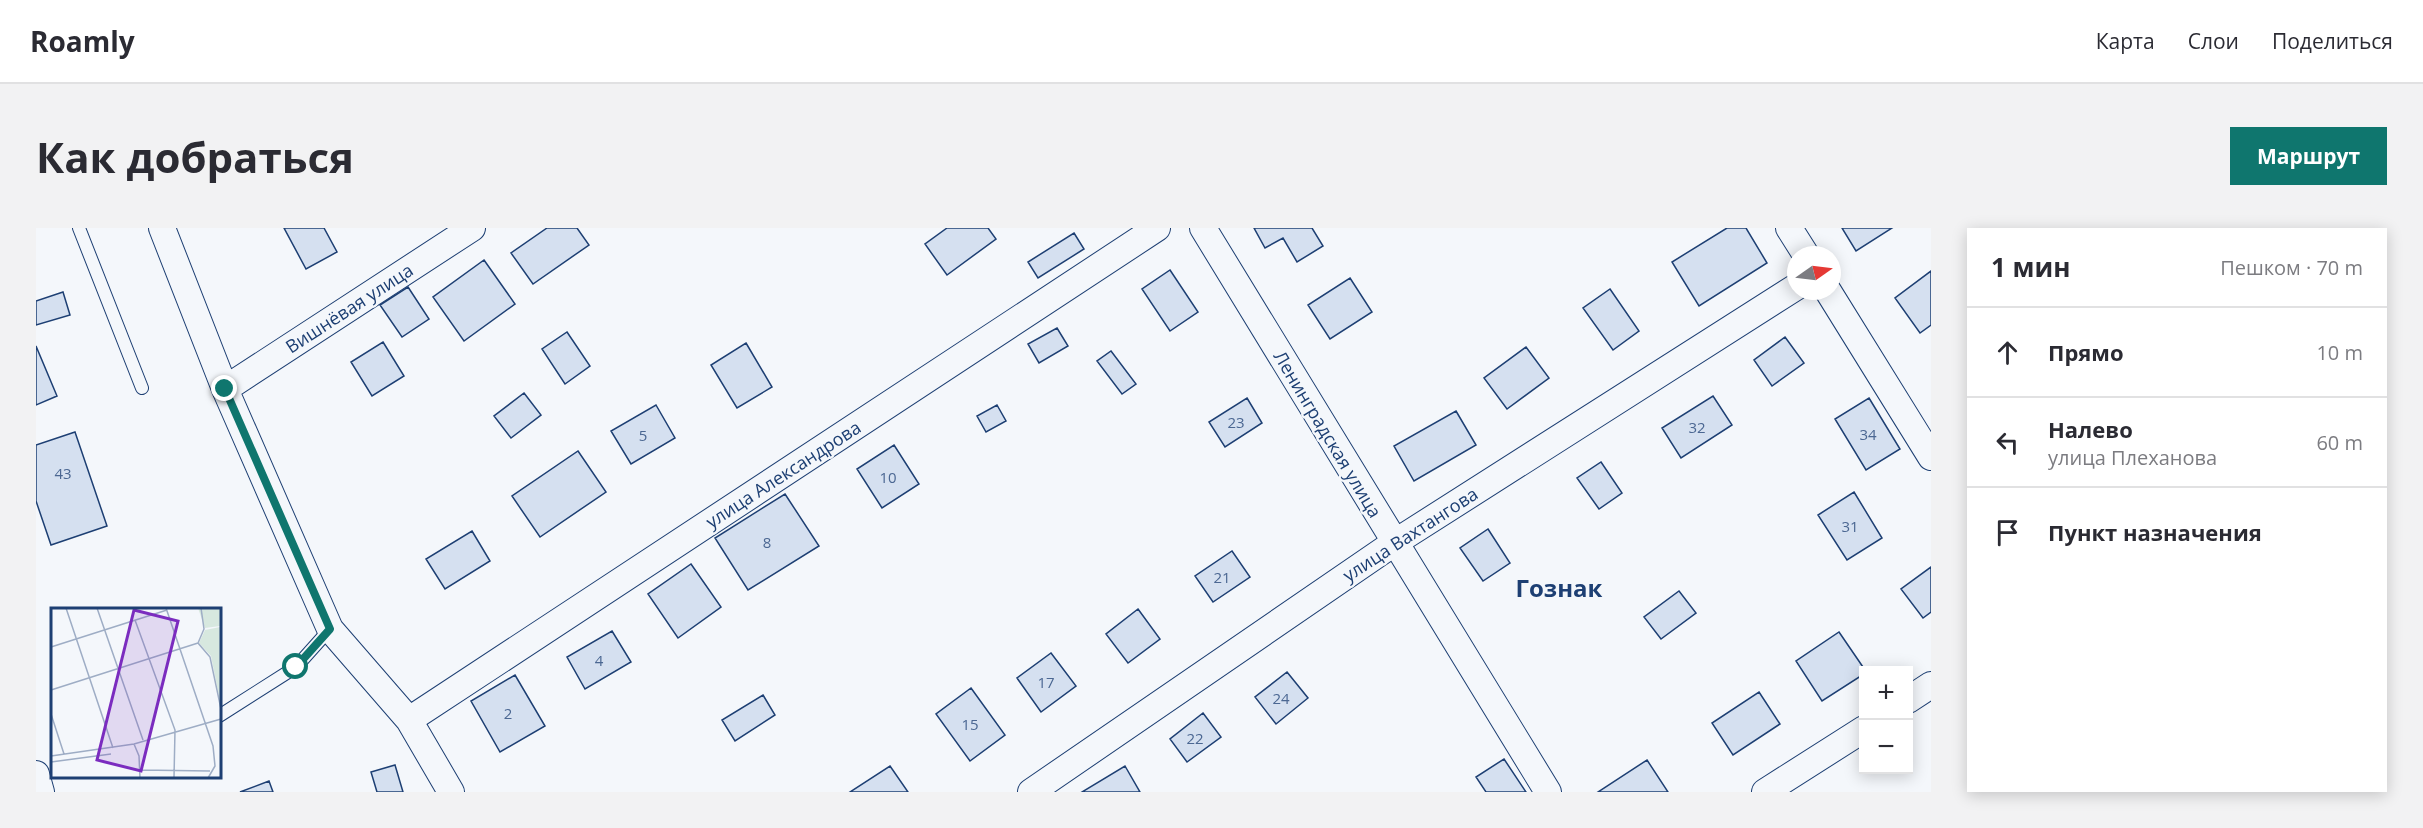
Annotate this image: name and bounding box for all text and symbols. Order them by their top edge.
text: Roamly [30,22,135,60]
text: Карта [2096,27,2155,55]
text: Слои [2188,27,2239,55]
text: Поделиться [2272,27,2393,55]
button: Маршрут [2230,127,2387,185]
text: Как добраться [36,128,354,185]
north arrow [1787,246,1841,300]
text: 1 мин [1991,249,2071,285]
text: Пешком · 70 m [2220,254,2363,281]
street label: Вишнёвая улица [281,258,417,358]
icon: ahead [1991,336,2024,369]
text: Прямо [2048,337,2124,367]
text: 10 m [2316,339,2363,366]
street label: Ленинградская улица [1269,346,1387,522]
route end [211,375,237,401]
house number: 23 [1227,412,1245,432]
text: Налево [2048,414,2133,444]
street label: улица Александрова [701,415,865,533]
house number: 32 [1688,417,1706,437]
house number: 34 [1859,424,1877,444]
house number: 5 [639,425,647,445]
icon: left [1991,426,2024,459]
text: 60 m [2316,429,2363,456]
text: улица Плеханова [2048,444,2217,471]
house number: 43 [54,463,72,483]
house number: 10 [879,467,897,487]
street label: улица Вахтангова [1338,481,1482,587]
house number: 31 [1841,516,1859,536]
icon: arrive [1991,516,2024,549]
text: Пункт назначения [2048,517,2262,547]
house number: 8 [763,532,771,552]
house number: 21 [1213,567,1231,587]
district label: Гознак [1516,571,1603,604]
inset map [51,608,220,777]
house number: 4 [595,650,604,670]
route start [282,653,308,679]
map controls [1859,666,1913,774]
button: + [1859,666,1913,720]
house number: 17 [1037,672,1055,692]
house number: 24 [1272,688,1290,708]
house number: 2 [504,703,512,723]
house number: 15 [961,714,979,734]
button: − [1859,720,1913,774]
house number: 22 [1186,728,1204,748]

